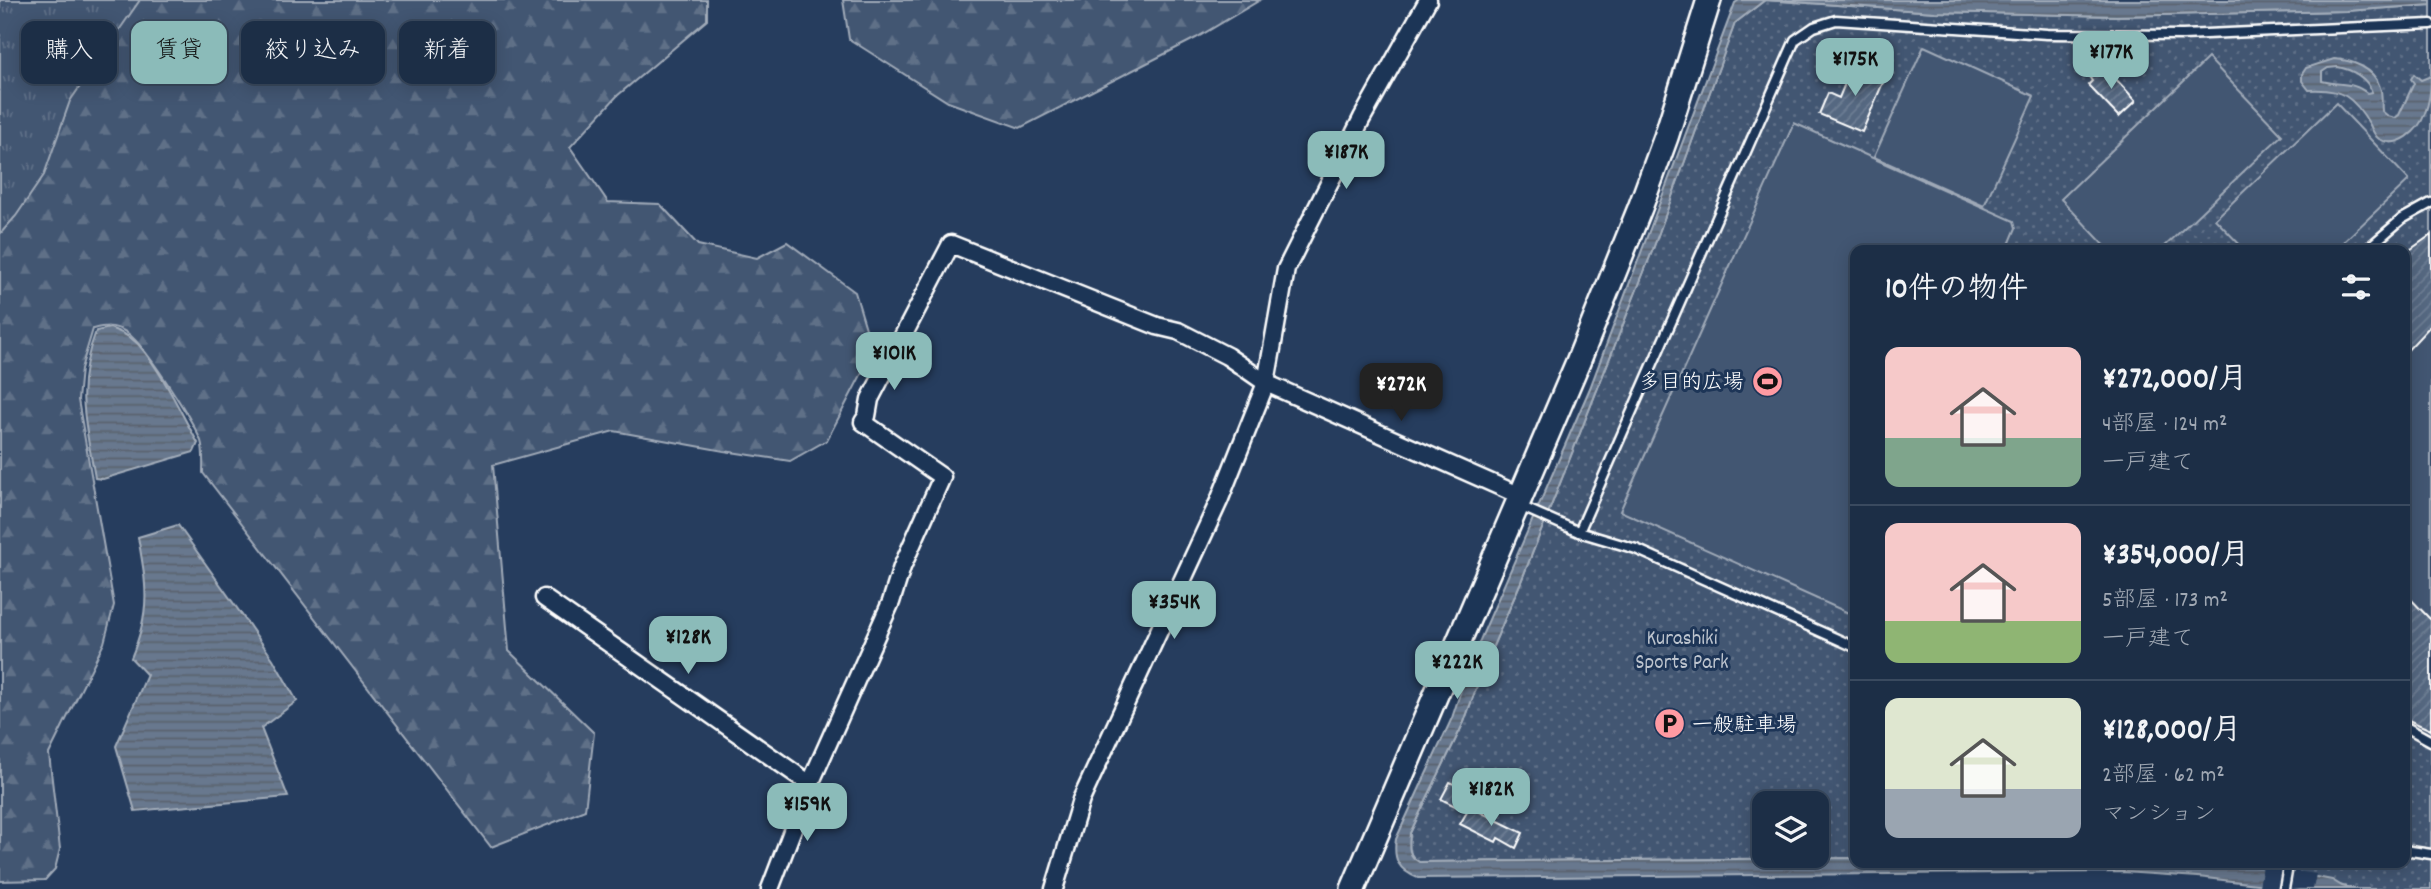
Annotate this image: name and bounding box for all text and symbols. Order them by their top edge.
chip: 購入 [21,21,117,84]
chip: 賃貸 [131,21,227,84]
chip: 絞り込み [241,21,385,84]
chip: 新着 [399,21,495,84]
pin: ¥177K [2062,32,2160,91]
text: ¥177K [2089,37,2133,70]
pin: ¥175K [1806,38,1904,98]
text: ¥175K [1832,44,1878,77]
pin: ¥187K [1297,132,1395,191]
text: ¥187K [1324,137,1368,170]
icon: filters [2337,268,2375,306]
text: 10件の物件 [1885,270,2028,313]
pin: ¥101K [845,332,943,392]
text: ¥101K [872,338,916,371]
text: ¥272,000/月 [2102,360,2248,403]
pin: ¥272K [1352,364,1450,423]
sports icon: 多目的広場 [1750,364,1784,398]
text: ¥272K [1376,369,1426,402]
place label: 多目的広場 [1639,369,1744,399]
icon: home [1941,375,2025,459]
text: 4部屋 · 124 m² [2102,409,2227,442]
text: 一戸建て [2102,448,2194,481]
text: ¥354,000/月 [2102,536,2249,579]
icon: home [1941,551,2025,635]
pin: ¥354K [1125,582,1223,641]
text: 5部屋 · 173 m² [2102,585,2228,618]
text: ¥354K [1148,587,1200,620]
pin: ¥128K [639,616,737,676]
text: ¥128K [665,622,711,655]
text: 一戸建て [2102,624,2194,657]
park label: Kurashiki Sports Park [1635,625,1729,679]
pin: ¥222K [1408,642,1506,701]
text: ¥222K [1431,647,1483,680]
parking icon: 一般駐車場 [1652,707,1686,741]
text: ¥128,000/月 [2102,711,2242,754]
place label: 一般駐車場 [1692,712,1797,742]
icon: home [1941,726,2025,810]
text: 2部屋 · 62 m² [2102,760,2225,793]
pin: ¥182K [1442,768,1540,828]
text: ¥182K [1468,774,1514,807]
pin: ¥159K [758,784,856,843]
text: ¥159K [783,789,831,822]
map controls [1752,791,1829,868]
button: layers [1752,791,1829,868]
text: マンション [2102,799,2216,832]

